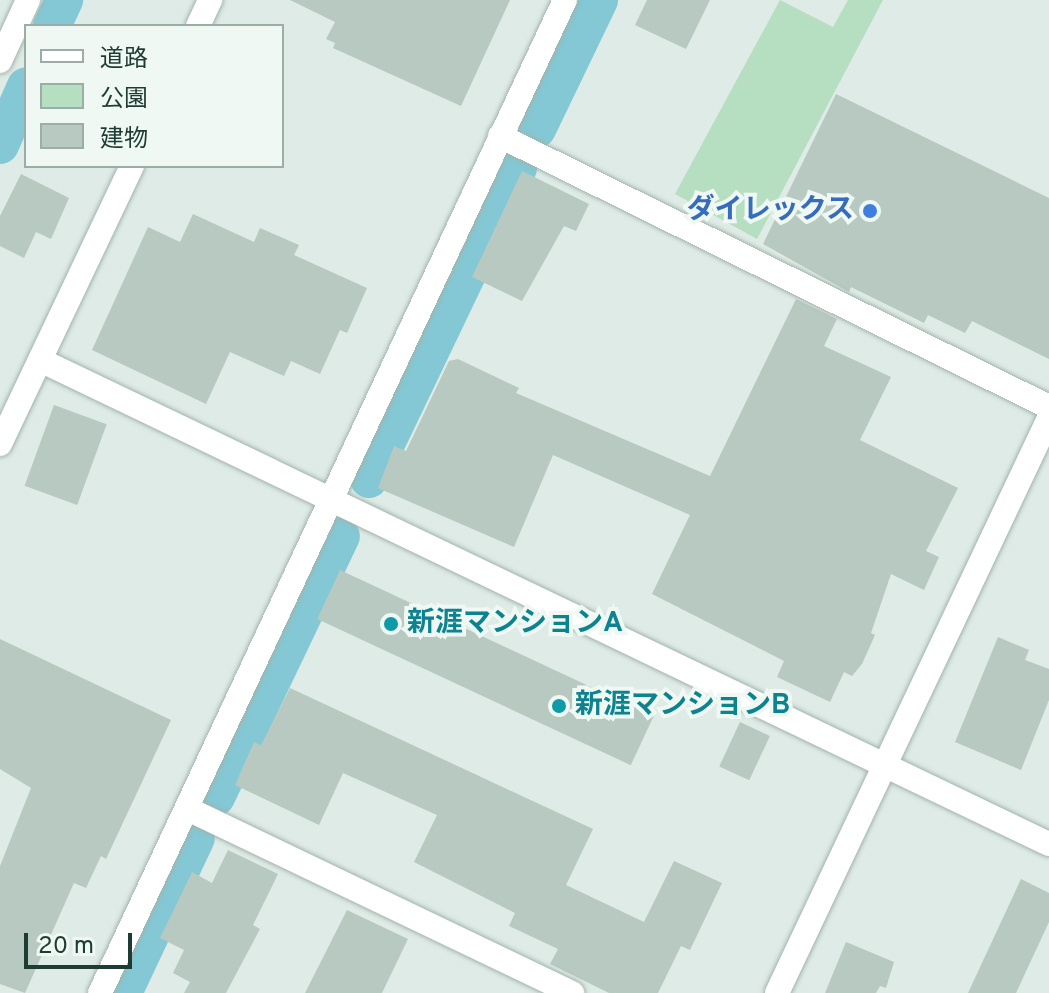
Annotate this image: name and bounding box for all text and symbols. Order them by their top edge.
legend [24,24,284,168]
text: 道路 [100,45,148,75]
text: 公園 [100,85,148,115]
text: 建物 [100,125,148,155]
place label: ダイレックス [686,194,854,228]
marker: ダイレックス [861,202,879,220]
place label: 新涯マンションA [407,607,623,641]
marker: 新涯マンションA [382,615,400,633]
place label: 新涯マンションB [575,689,790,723]
marker: 新涯マンションB [550,697,568,715]
scale bar [28,917,136,967]
text: 20 m [38,932,94,962]

